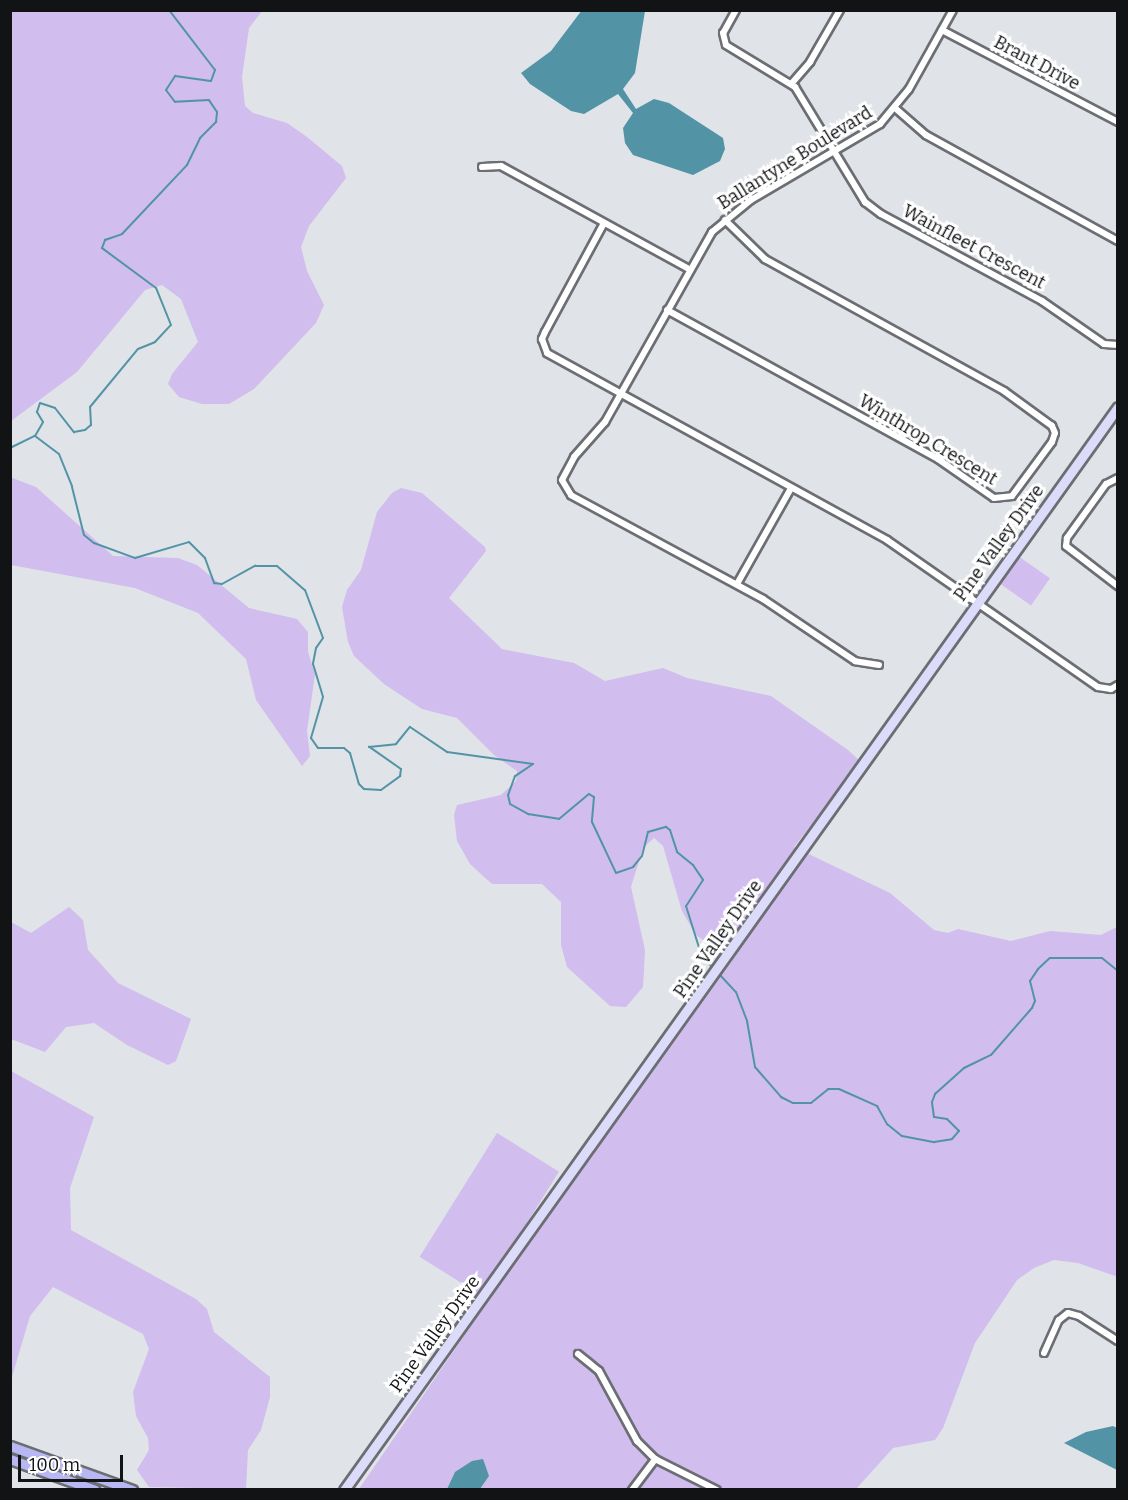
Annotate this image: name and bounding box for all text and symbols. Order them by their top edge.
street label: Brant Drive [990,31,1084,95]
street label: Ballantyne Boulevard [714,102,876,214]
street label: Wainfleet Crescent [899,200,1049,294]
street label: Winthrop Crescent [855,390,1001,490]
street label: Pine Valley Drive [949,480,1049,606]
street label: Pine Valley Drive [669,876,767,1002]
street label: Pine Valley Drive [385,1271,485,1397]
scale bar [21,1443,126,1481]
text: 100 m [29,1454,80,1476]

